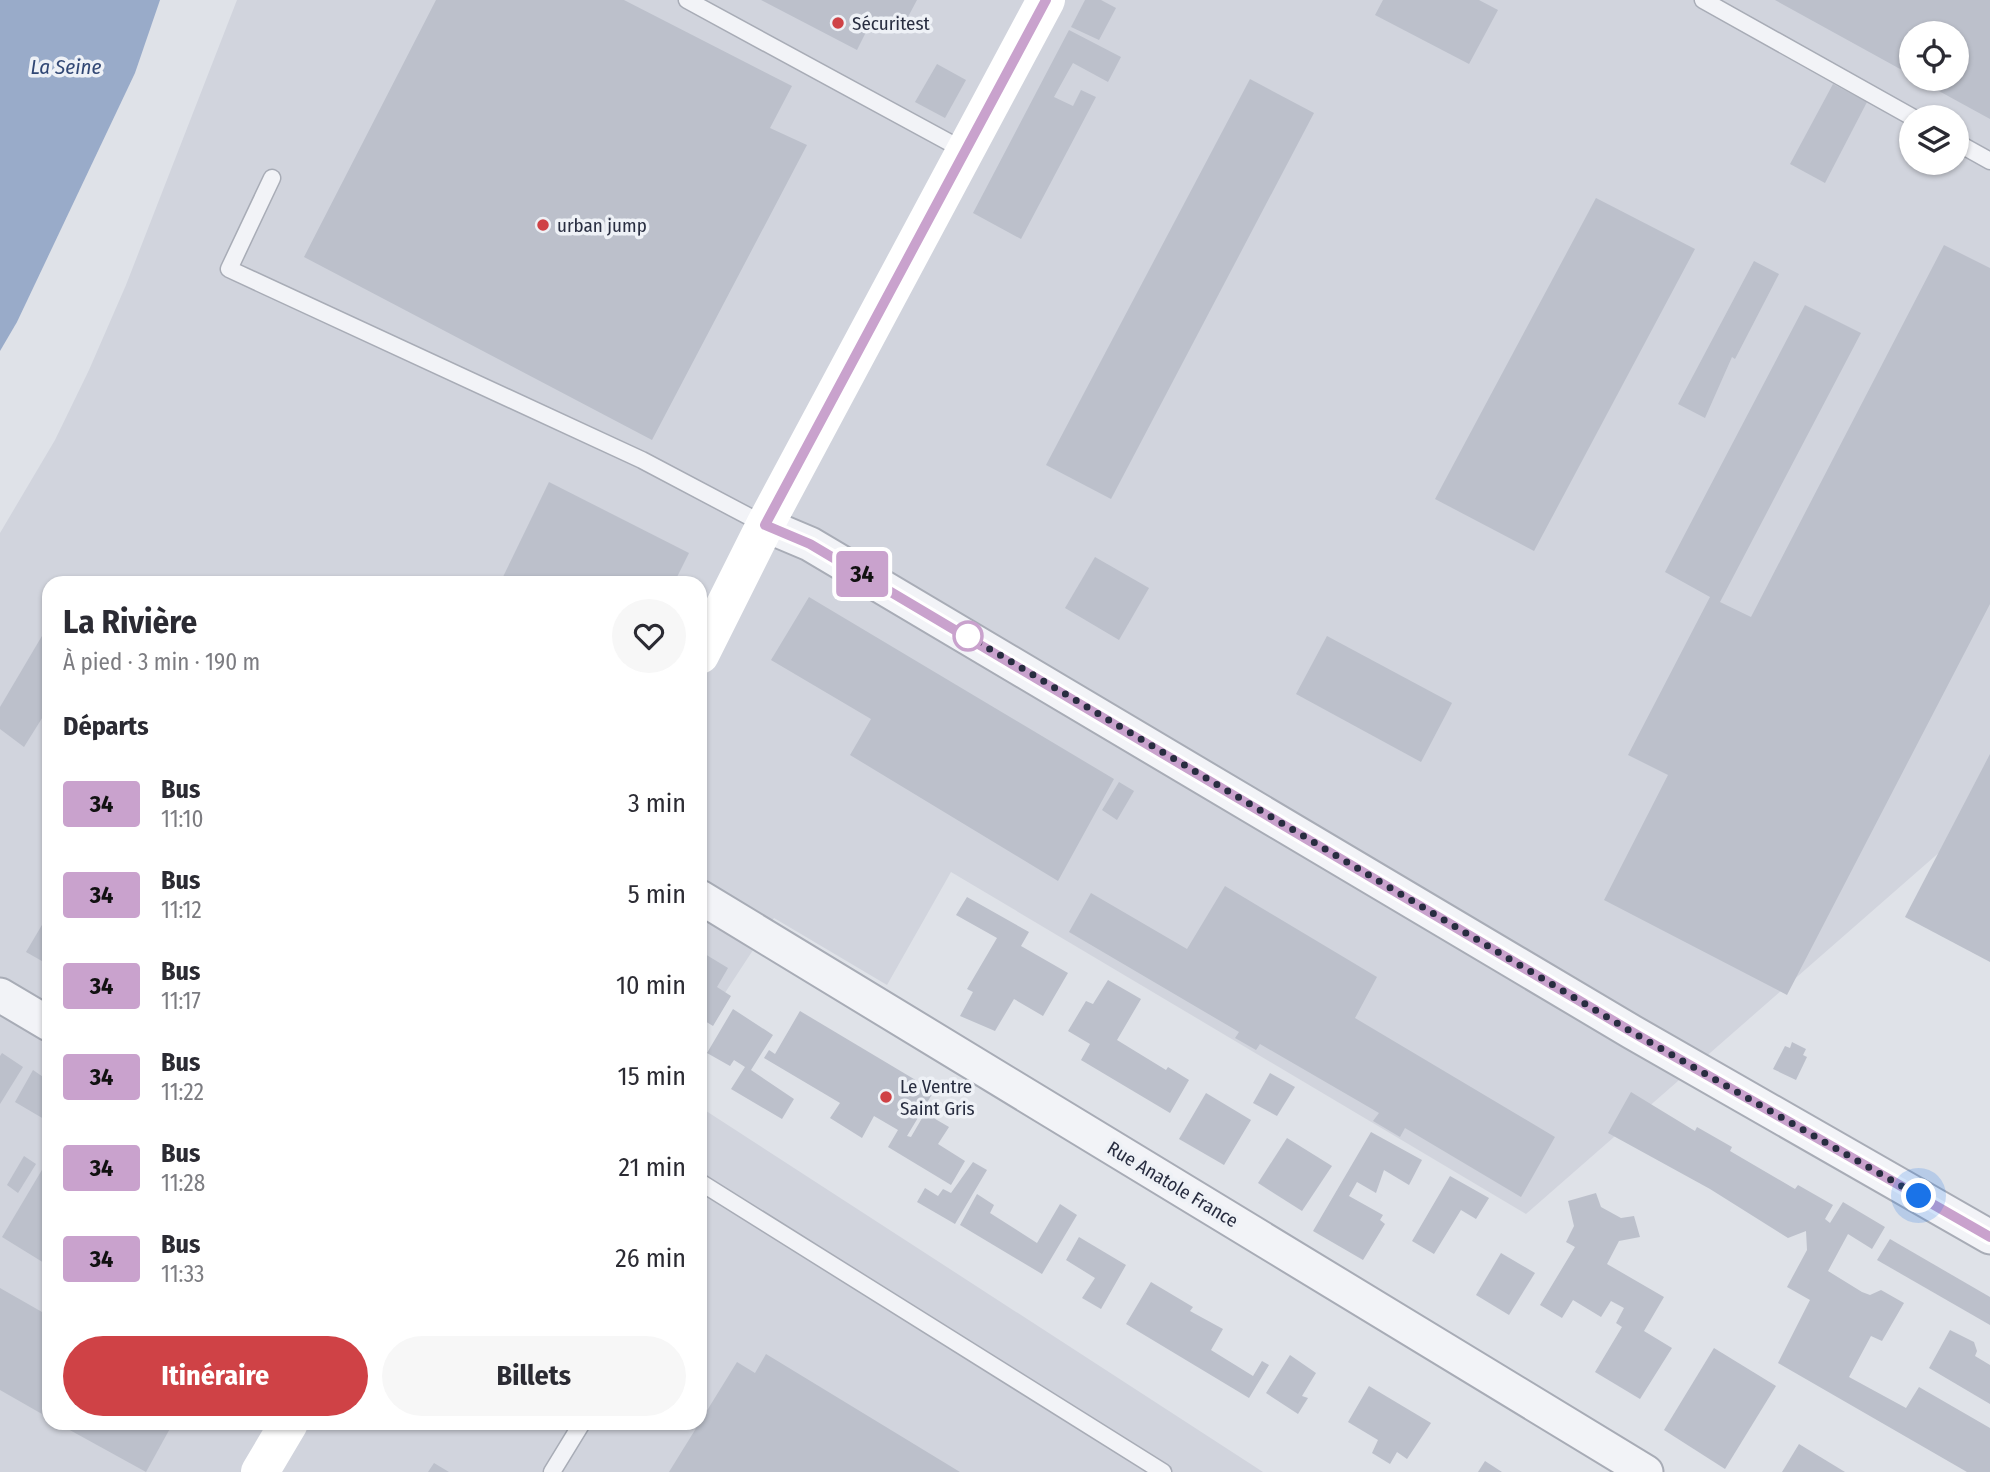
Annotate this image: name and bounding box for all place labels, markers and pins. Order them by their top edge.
place label: Sécuritest [852,12,931,35]
marker: Sécuritest [830,15,846,31]
place label: urban jump [557,214,647,237]
marker: urban jump [535,217,551,233]
unlabelled marker [953,621,983,651]
place label: Le Ventre Saint Gris [900,1075,975,1120]
marker: Le Ventre Saint Gris [878,1089,894,1105]

